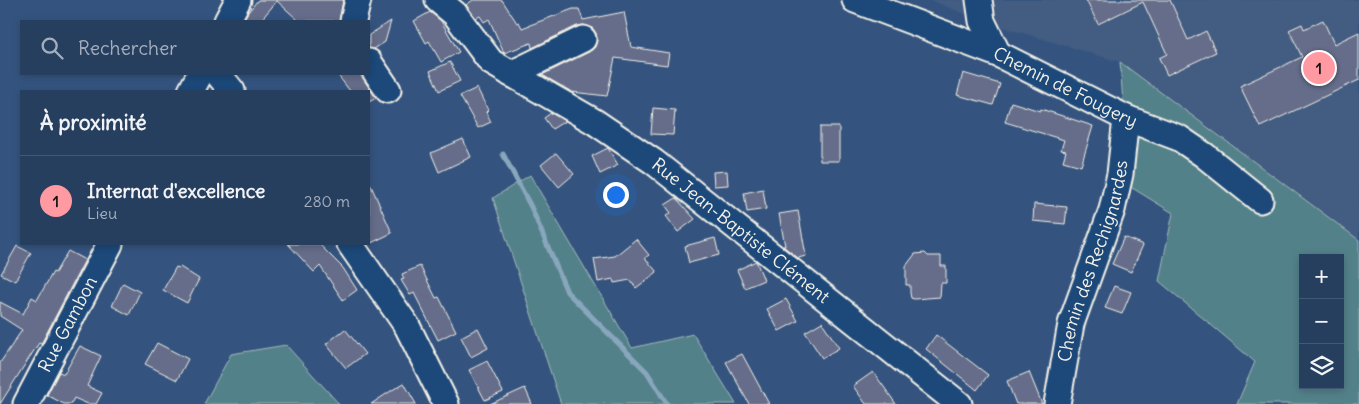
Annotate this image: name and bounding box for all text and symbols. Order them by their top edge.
search box [20,20,370,75]
icon: search [38,34,66,62]
text: Rechercher [78,36,177,60]
street label: Chemin de Fougery [989,41,1141,132]
pin: 1 [1303,49,1335,87]
text: À proximité [40,109,147,136]
street label: Rue Jean-Baptiste Clément [647,153,835,308]
street label: Chemin des Rechignardes [1053,159,1132,364]
text: Internat d'excellence [87,179,265,203]
your location [603,182,629,208]
text: 1 [53,191,59,211]
text: 280 m [304,191,350,211]
text: Lieu [87,203,117,223]
map controls [1299,254,1344,389]
button: + [1299,254,1344,299]
street label: Rue Gambon [33,272,102,376]
button: − [1299,299,1344,344]
button: layers [1299,344,1344,389]

